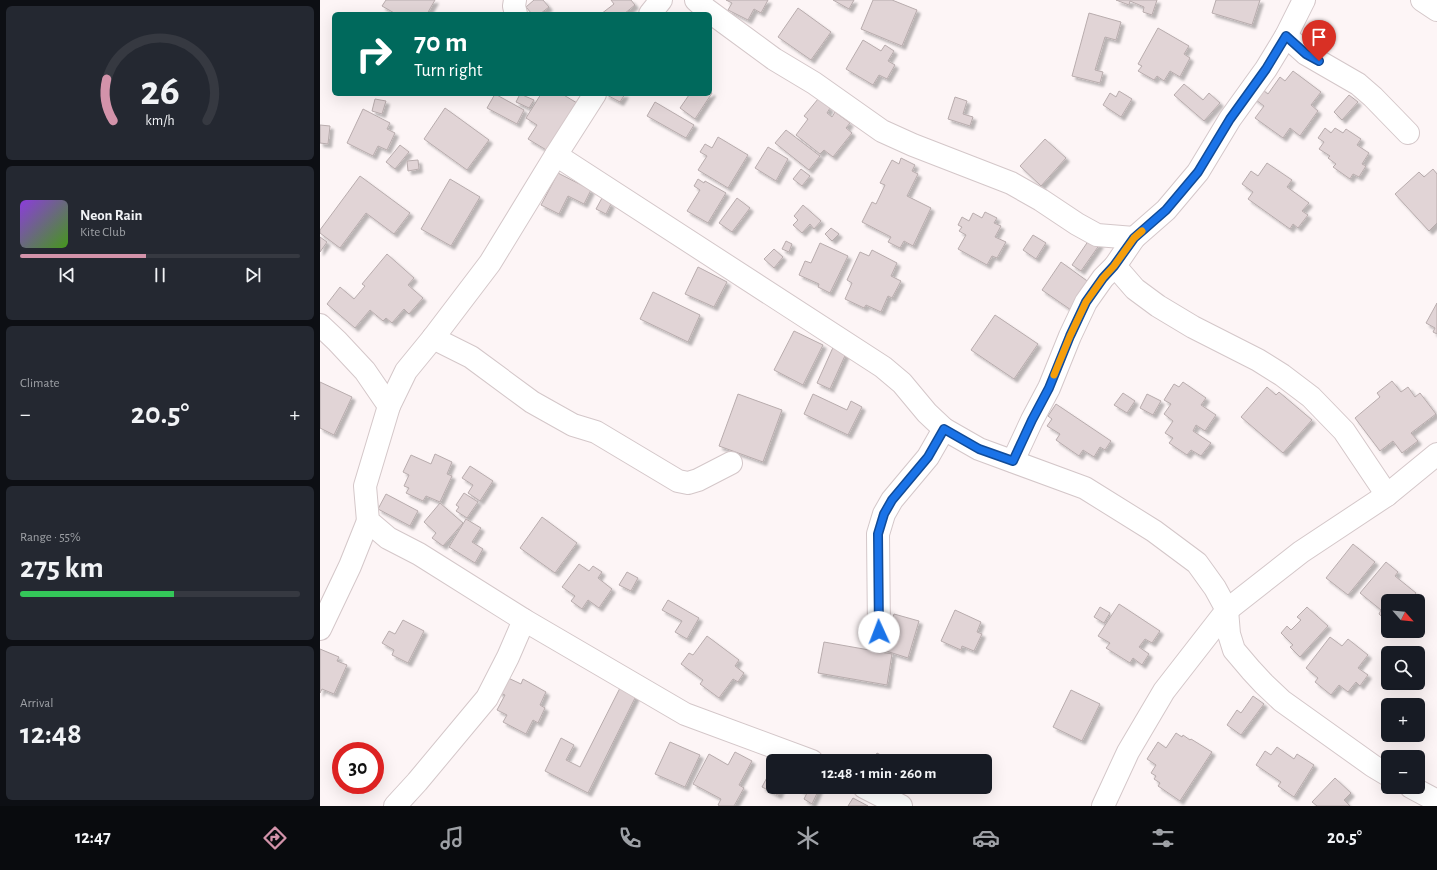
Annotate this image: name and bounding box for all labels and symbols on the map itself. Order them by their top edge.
pin [1302,20,1336,61]
north arrow [1381,594,1425,638]
position arrow [858,611,900,653]
speed limit sign: 30 [332,742,384,794]

